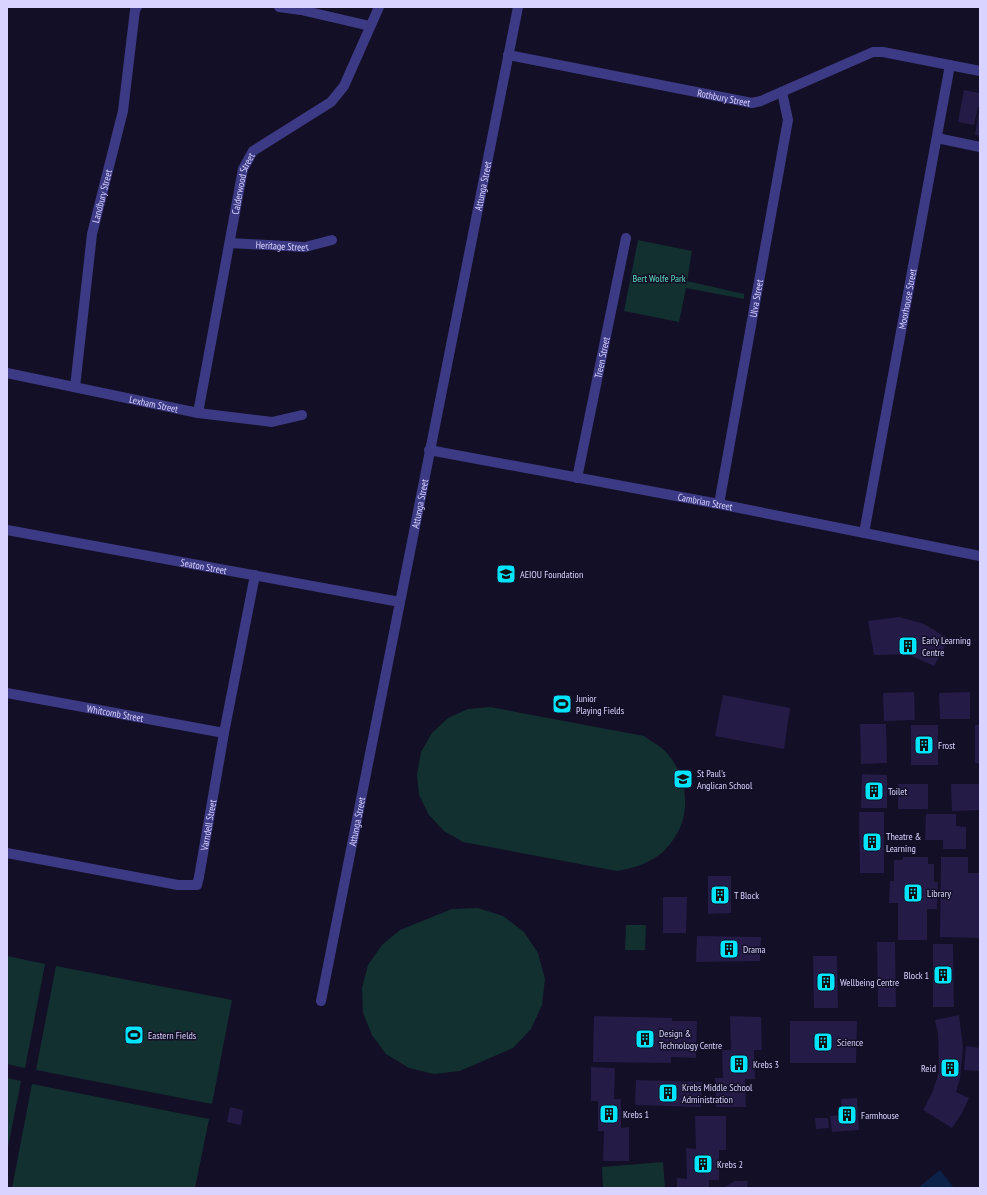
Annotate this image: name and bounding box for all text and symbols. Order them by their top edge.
street label: Rothbury Street [696,86,752,109]
street label: Calderwood Street [228,150,257,215]
street label: Attunga Street [471,160,494,212]
street label: Landbury Street [89,168,115,224]
street label: Heritage Street [255,238,310,254]
street label: Moorhouse Street [895,267,919,330]
park label: Bert Wolfe Park [632,272,686,285]
street label: Ulva Street [746,278,766,318]
street label: Treen Street [591,335,612,379]
street label: Lexham Street [128,392,180,415]
street label: Attunga Street [408,478,431,529]
street label: Cambrian Street [677,490,734,513]
street label: Seaton Street [180,555,228,577]
school or university icon: AEIOU Foundation [495,563,517,585]
place label: AEIOU Foundation [520,568,583,581]
place label: Early Learning Centre [922,634,971,659]
building icon: Early Learning Centre [897,635,919,657]
place label: Junior Playing Fields [575,692,625,717]
sports icon: Junior Playing Fields [551,693,573,715]
street label: Whitcomb Street [86,701,145,725]
building icon: Frost [913,734,935,756]
place label: Frost [938,739,956,752]
place label: St Paul's Anglican School [697,767,753,792]
school or university icon: St Paul's Anglican School [672,768,694,790]
building icon: Toilet [863,780,885,802]
place label: Toilet [888,785,907,798]
street label: Attunga Street [345,795,368,847]
street label: Varndell Street [197,798,219,852]
place label: Theatre & Learning [886,830,921,855]
building icon: Theatre & Learning [861,831,883,853]
building icon: Library [902,882,924,904]
building icon: T Block [709,884,731,906]
place label: Library [927,887,951,900]
place label: T Block [734,889,759,902]
building icon: Drama [718,938,740,960]
place label: Drama [743,943,766,956]
building icon: Block 1 [932,964,954,986]
place label: Block 1 [904,969,929,982]
building icon: Wellbeing Centre [815,971,837,993]
place label: Wellbeing Centre [840,976,899,989]
sports icon: Eastern Fields [123,1024,145,1046]
place label: Design & Technology Centre [659,1027,722,1052]
building icon: Design & Technology Centre [634,1028,656,1050]
place label: Eastern Fields [148,1029,197,1042]
building icon: Science [812,1031,834,1053]
place label: Science [837,1036,863,1049]
building icon: Krebs 3 [728,1053,750,1075]
building icon: Reid [939,1057,961,1079]
place label: Krebs 3 [753,1058,779,1071]
place label: Reid [921,1062,936,1075]
place label: Krebs Middle School Administration [682,1081,753,1106]
building icon: Krebs Middle School Administration [657,1082,679,1104]
building icon: Krebs 1 [598,1103,620,1125]
building icon: Farmhouse [836,1104,858,1126]
place label: Krebs 1 [623,1108,649,1121]
place label: Farmhouse [861,1109,899,1122]
building icon: Krebs 2 [692,1153,714,1175]
place label: Krebs 2 [717,1158,743,1171]

